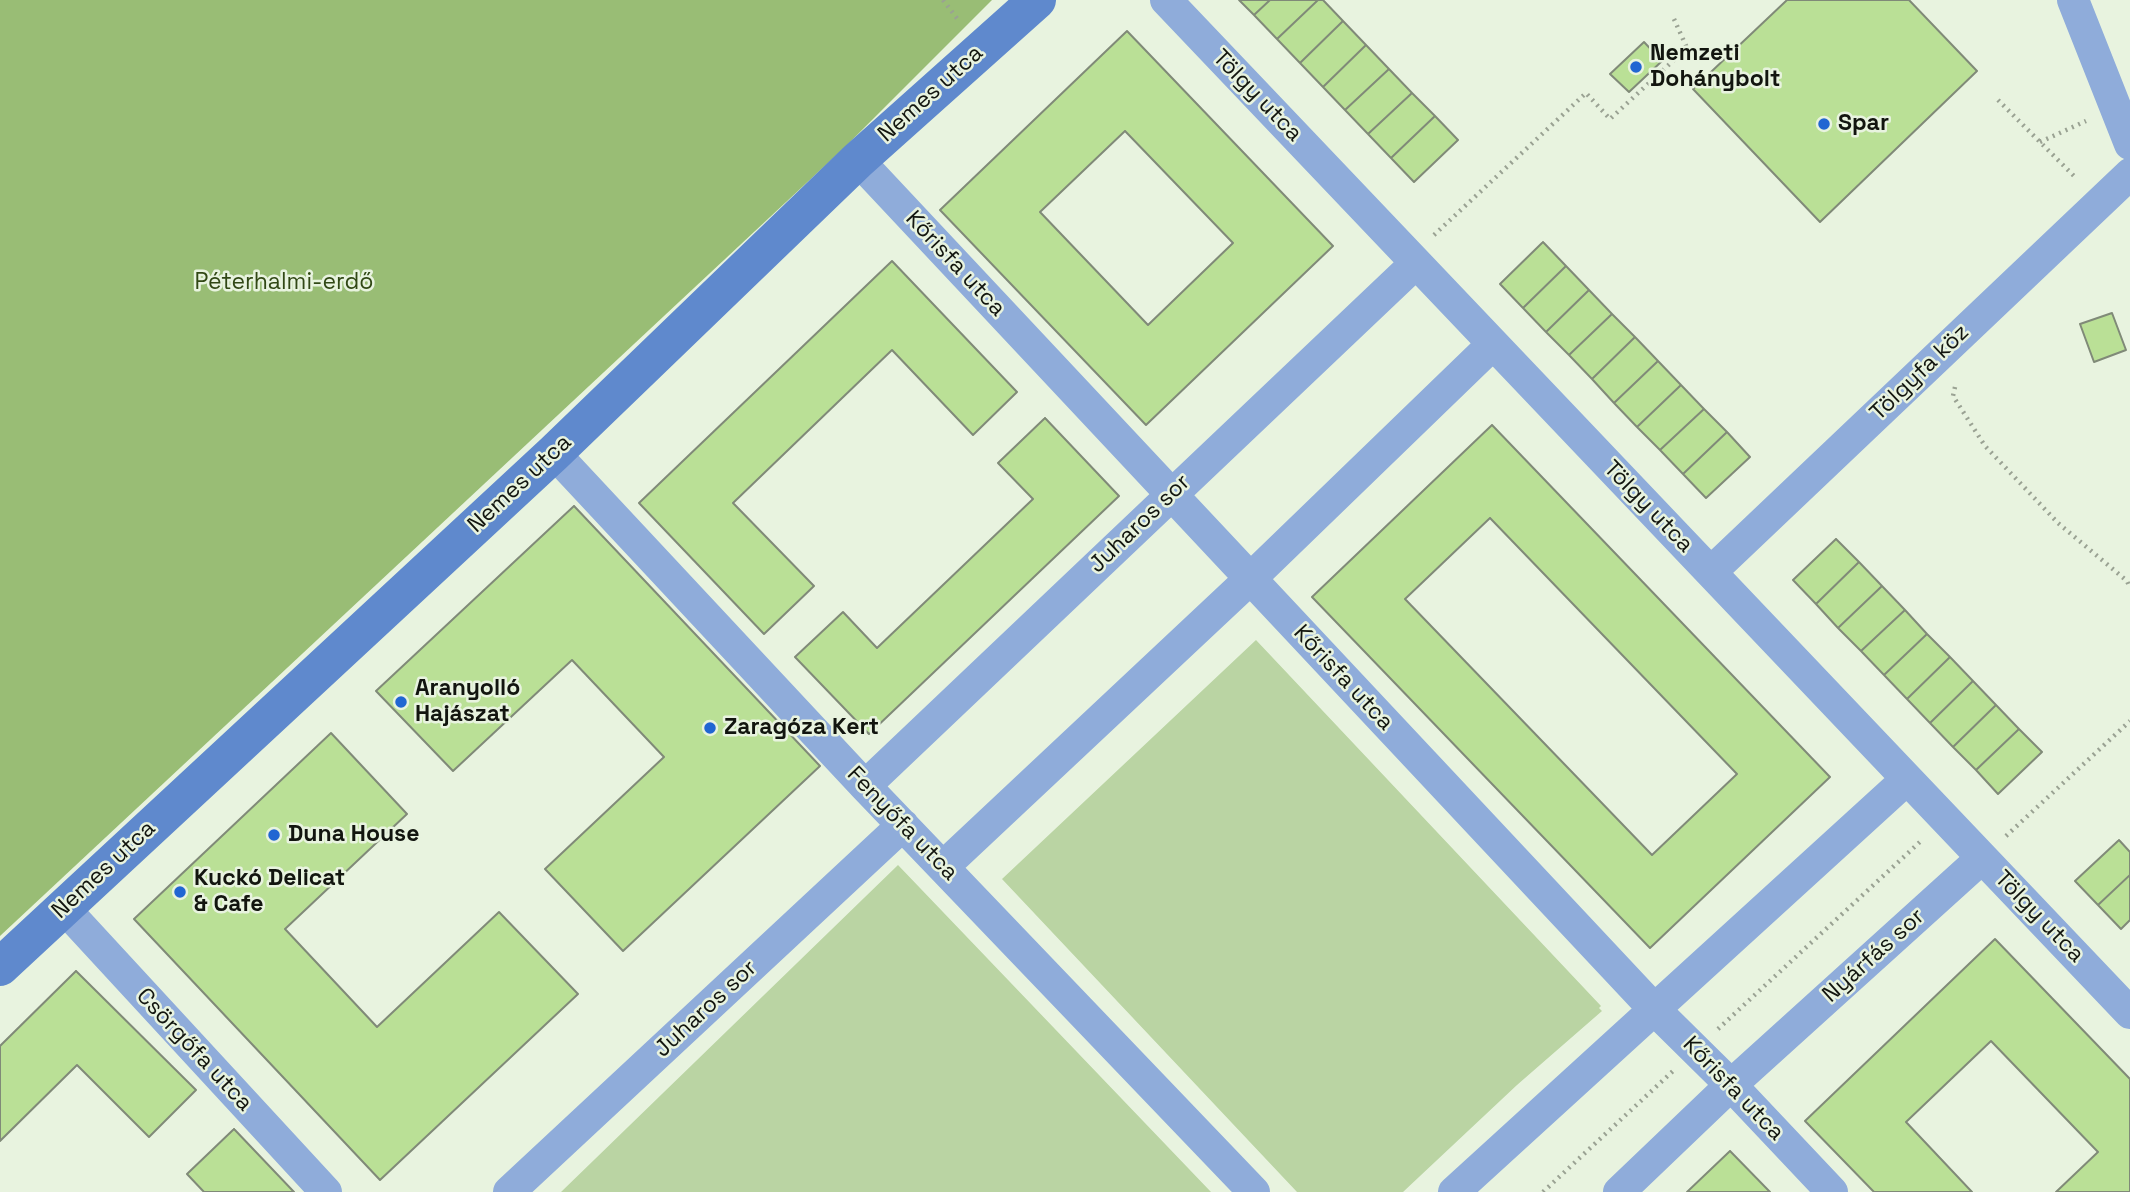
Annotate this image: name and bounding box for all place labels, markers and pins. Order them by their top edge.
place label: Nemzeti Dohánybolt [1650,40,1780,94]
marker: Nemzeti Dohánybolt [1628,59,1644,75]
place label: Spar [1838,110,1889,138]
marker: Spar [1816,116,1832,132]
place label: Aranyolló Hajászat [415,675,520,729]
marker: Aranyolló Hajászat [393,694,409,710]
place label: Zaragóza Kert [724,714,879,742]
marker: Zaragóza Kert [702,720,718,736]
place label: Duna House [288,821,419,849]
marker: Duna House [266,827,282,843]
place label: Kuckó Delicat & Cafe [194,865,345,919]
marker: Kuckó Delicat & Cafe [172,884,188,900]

